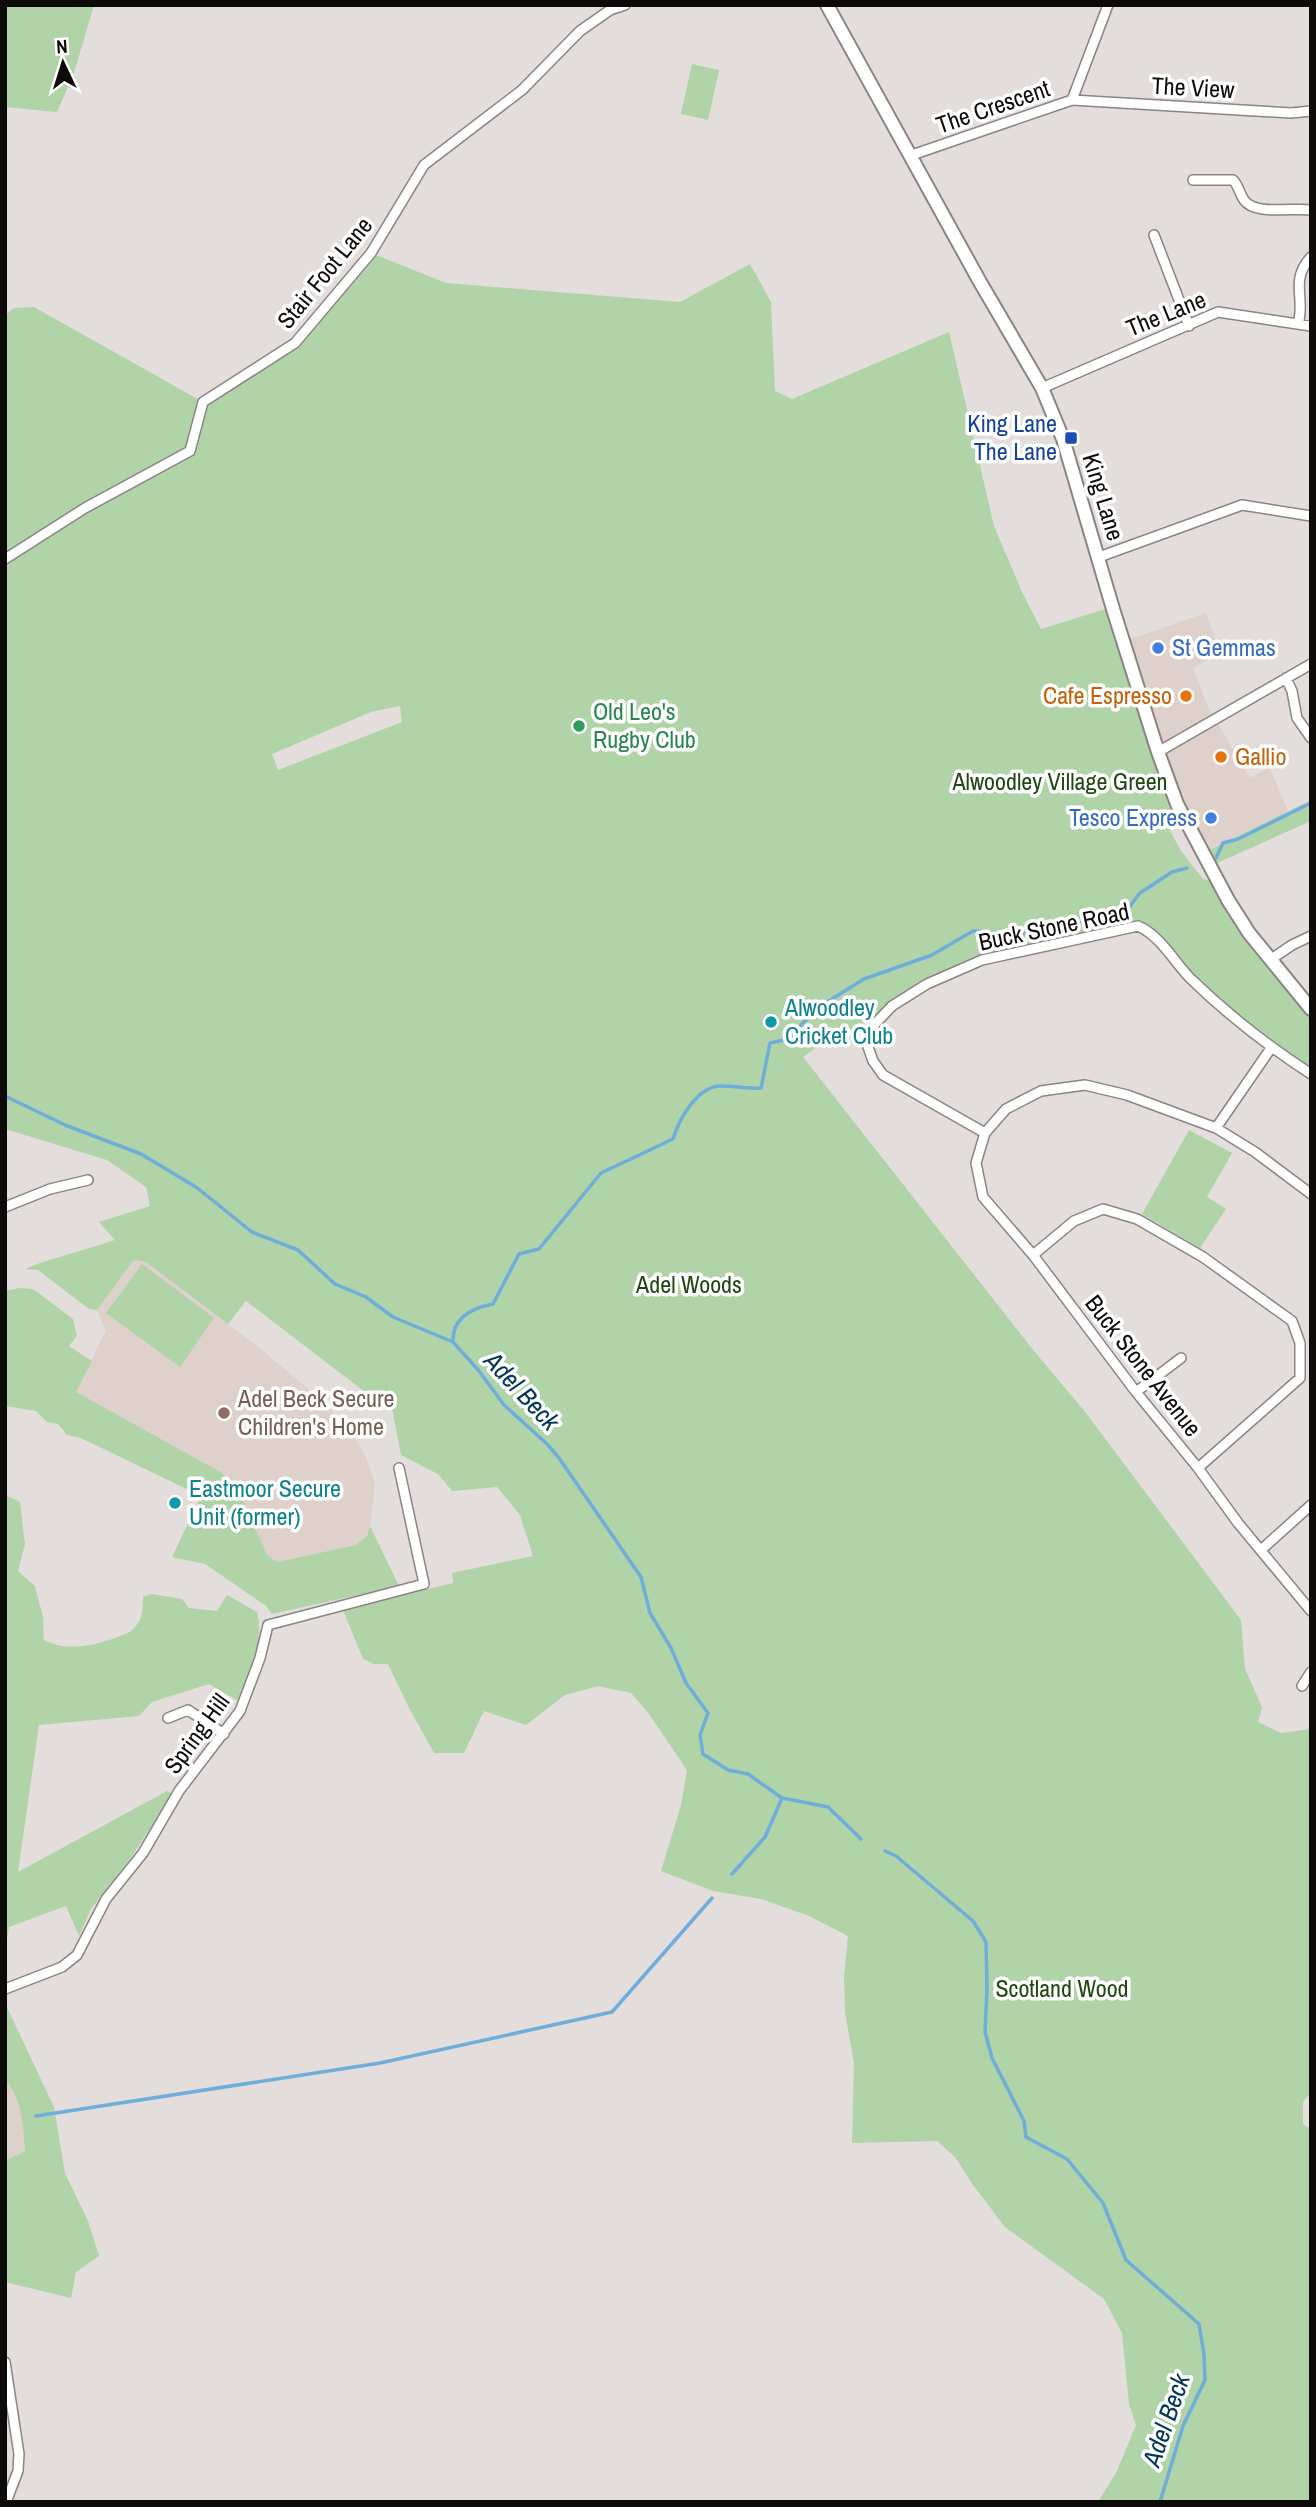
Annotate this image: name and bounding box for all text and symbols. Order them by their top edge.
north arrow [28,28,98,98]
text: N [55,33,68,59]
street label: The View [1151,69,1236,105]
street label: The Crescent [932,72,1054,140]
street label: Stair Foot Lane [269,210,379,335]
street label: The Lane [1121,283,1210,343]
place label: King Lane The Lane [967,407,1057,467]
marker: King Lane The Lane [1063,430,1079,446]
street label: King Lane [1076,449,1132,544]
place label: St Gemmas [1172,631,1276,663]
marker: St Gemmas [1150,640,1166,656]
place label: Cafe Espresso [1043,679,1172,711]
marker: Cafe Espresso [1178,688,1194,704]
place label: Old Leo's Rugby Club [593,695,696,755]
marker: Old Leo's Rugby Club [571,718,587,734]
place label: Gallio [1235,740,1286,772]
marker: Gallio [1213,749,1229,765]
park label: Alwoodley Village Green [951,765,1168,797]
place label: Tesco Express [1069,801,1197,833]
marker: Tesco Express [1203,810,1219,826]
street label: Buck Stone Road [976,894,1132,958]
place label: Alwoodley Cricket Club [784,991,893,1051]
marker: Alwoodley Cricket Club [763,1014,779,1030]
park label: Adel Woods [635,1268,742,1300]
street label: Buck Stone Avenue [1078,1288,1209,1443]
water label: Adel Beck [476,1343,569,1439]
place label: Adel Beck Secure Children's Home [237,1382,394,1442]
marker: Adel Beck Secure Children's Home [216,1405,232,1421]
place label: Eastmoor Secure Unit (former) [189,1472,341,1532]
marker: Eastmoor Secure Unit (former) [167,1495,183,1511]
street label: Spring Hill [156,1687,236,1780]
park label: Scotland Wood [995,1972,1129,2004]
water label: Adel Beck [1133,2367,1198,2472]

